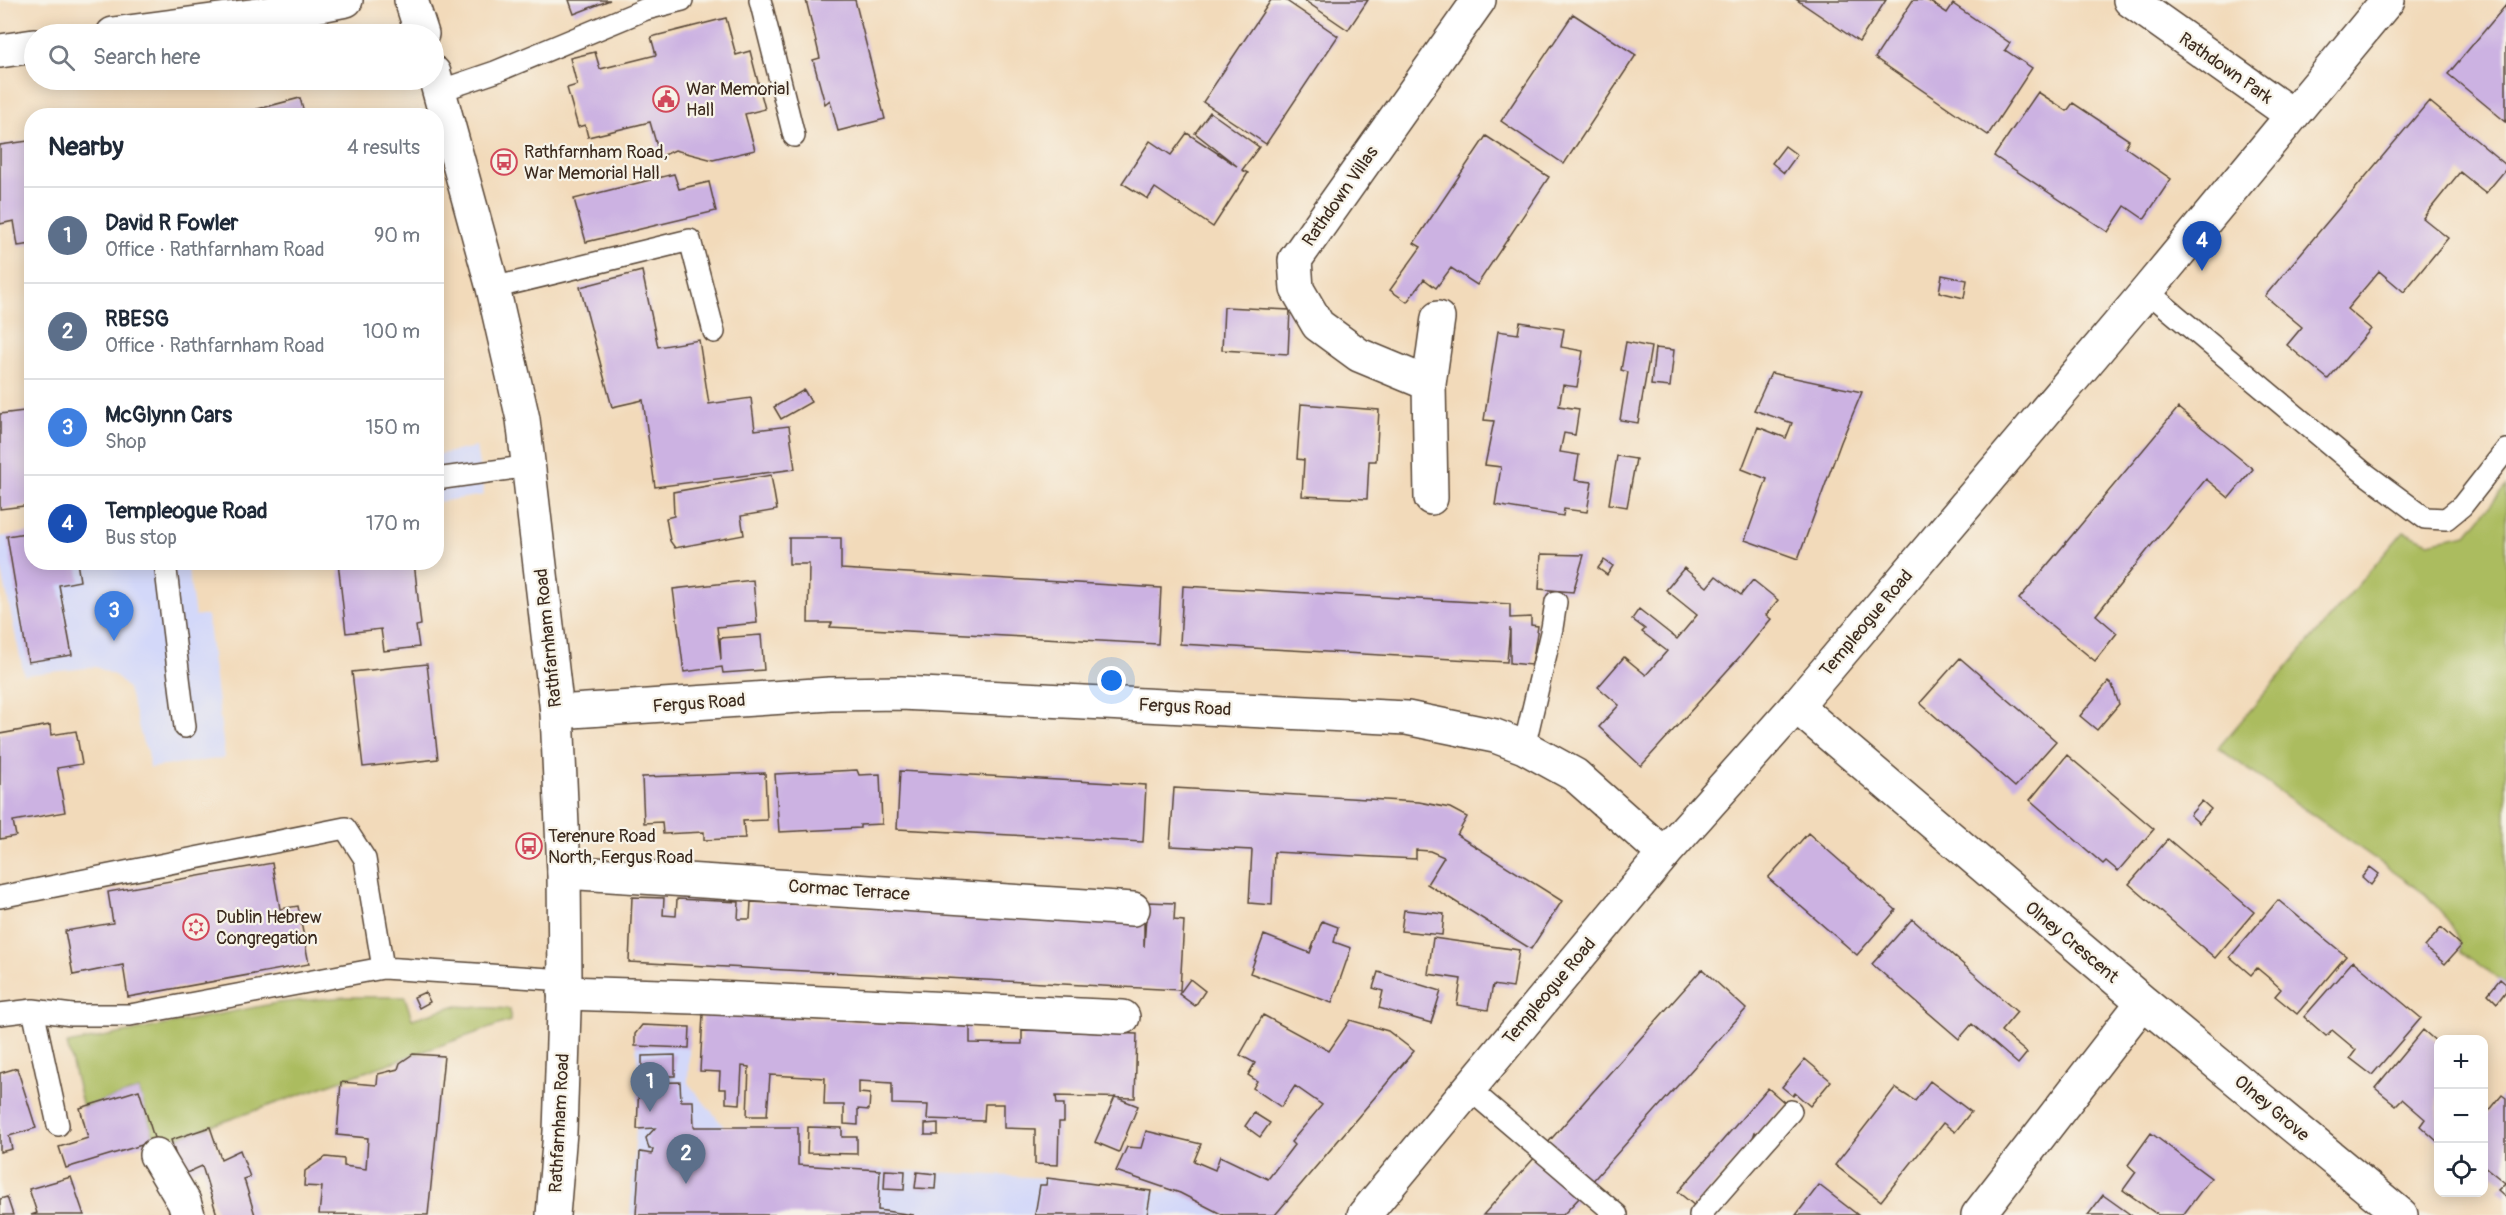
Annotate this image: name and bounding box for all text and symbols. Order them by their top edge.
search box [24,24,444,90]
street label: Rathdown Park [2174,28,2278,110]
icon: search [45,41,78,74]
text: Search here [93,43,200,71]
place label: War Memorial Hall [686,78,790,122]
public building icon: War Memorial Hall [651,84,681,114]
text: Nearby [48,131,124,163]
text: 4 results [347,135,420,160]
place label: Rathfarnham Road, War Memorial Hall [524,141,668,185]
street label: Rathdown Villas [1297,142,1383,251]
bus stop icon: Rathfarnham Road, War Memorial Hall [489,147,519,177]
text: David R Fowler [105,209,238,237]
pin: 4 [2182,222,2222,271]
text: 1 [64,223,71,248]
text: 90 m [374,223,420,248]
text: Office · Rathfarnham Road [105,237,325,262]
text: RBESG [105,305,169,333]
text: 2 [62,319,73,344]
text: 100 m [363,319,420,344]
text: Office · Rathfarnham Road [105,333,325,358]
text: McGlynn Cars [105,401,232,429]
text: 3 [62,415,73,440]
text: 150 m [366,415,420,440]
text: Shop [105,429,146,454]
text: Templeogue Road [105,497,268,525]
text: 4 [62,511,73,536]
text: 170 m [366,511,420,536]
text: Bus stop [105,525,177,550]
street label: Templeogue Road [1815,565,1918,682]
street label: Rathfarnham Road [530,567,567,709]
pin: 3 [94,592,134,641]
your location [1097,666,1126,695]
street label: Fergus Road [652,689,746,718]
street label: Fergus Road [1138,694,1232,721]
place label: Terenure Road North, Fergus Road [548,825,693,869]
bus stop icon: Terenure Road North, Fergus Road [514,831,544,861]
street label: Cormac Terrace [787,875,911,906]
street label: Olney Crescent [2020,896,2124,989]
place label: Dublin Hebrew Congregation [216,906,322,950]
synagogue icon: Dublin Hebrew Congregation [181,912,211,942]
street label: Templeogue Road [1498,933,1601,1050]
map controls [2434,1035,2488,1197]
button: + [2434,1035,2488,1089]
street label: Rathfarnham Road [544,1053,575,1193]
pin: 1 [630,1062,670,1112]
street label: Olney Grove [2229,1070,2314,1147]
button: − [2434,1089,2488,1143]
pin: 2 [666,1134,706,1184]
button: locate [2434,1143,2488,1197]

